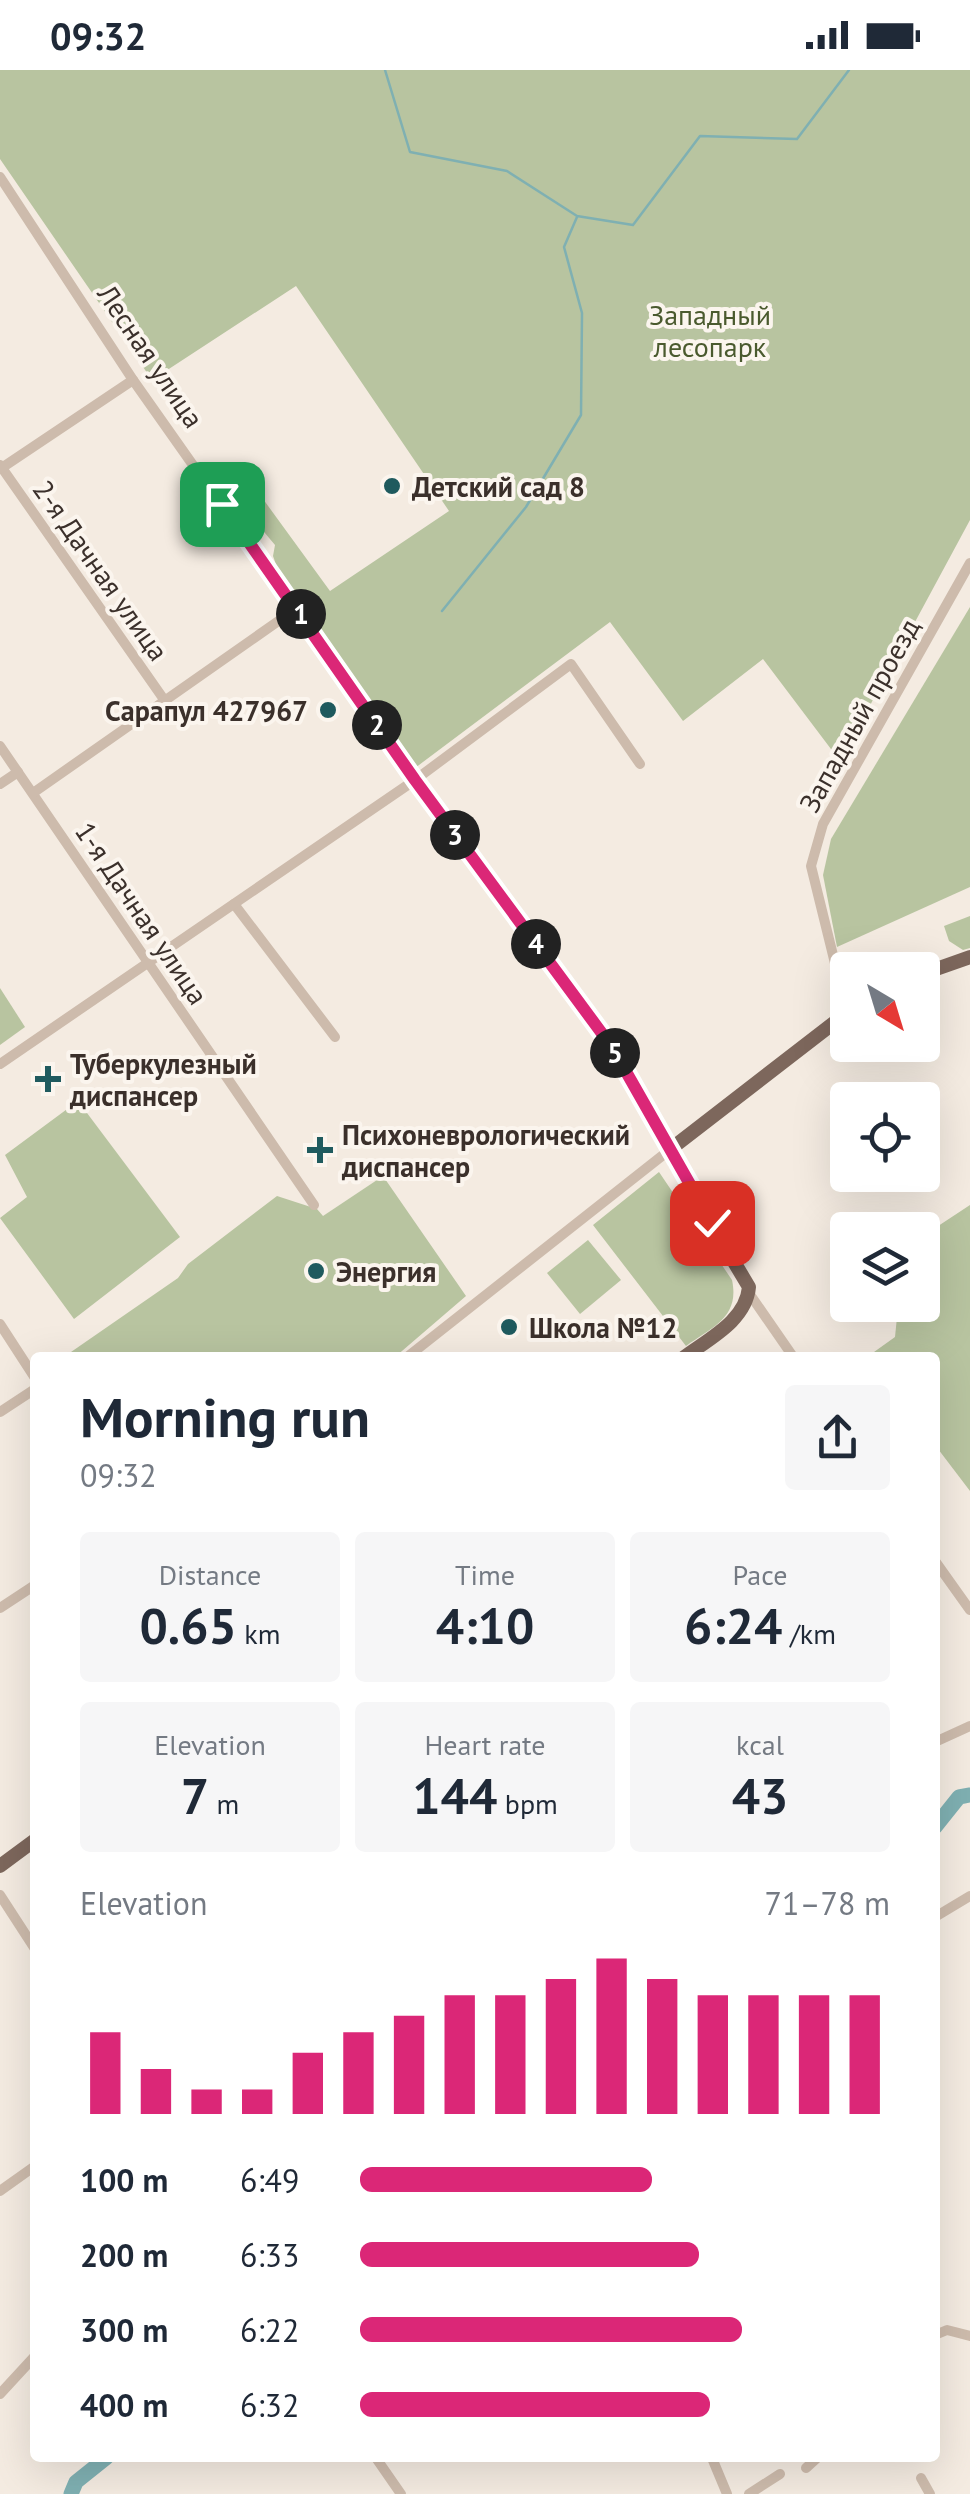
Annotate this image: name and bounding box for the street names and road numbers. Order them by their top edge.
street label: Лесная улица [89,276,212,435]
street label: 2-я Дачная улица [25,472,177,668]
street label: Западный проезд [790,611,928,819]
street label: 1-я Дачная улица [67,814,217,1012]

